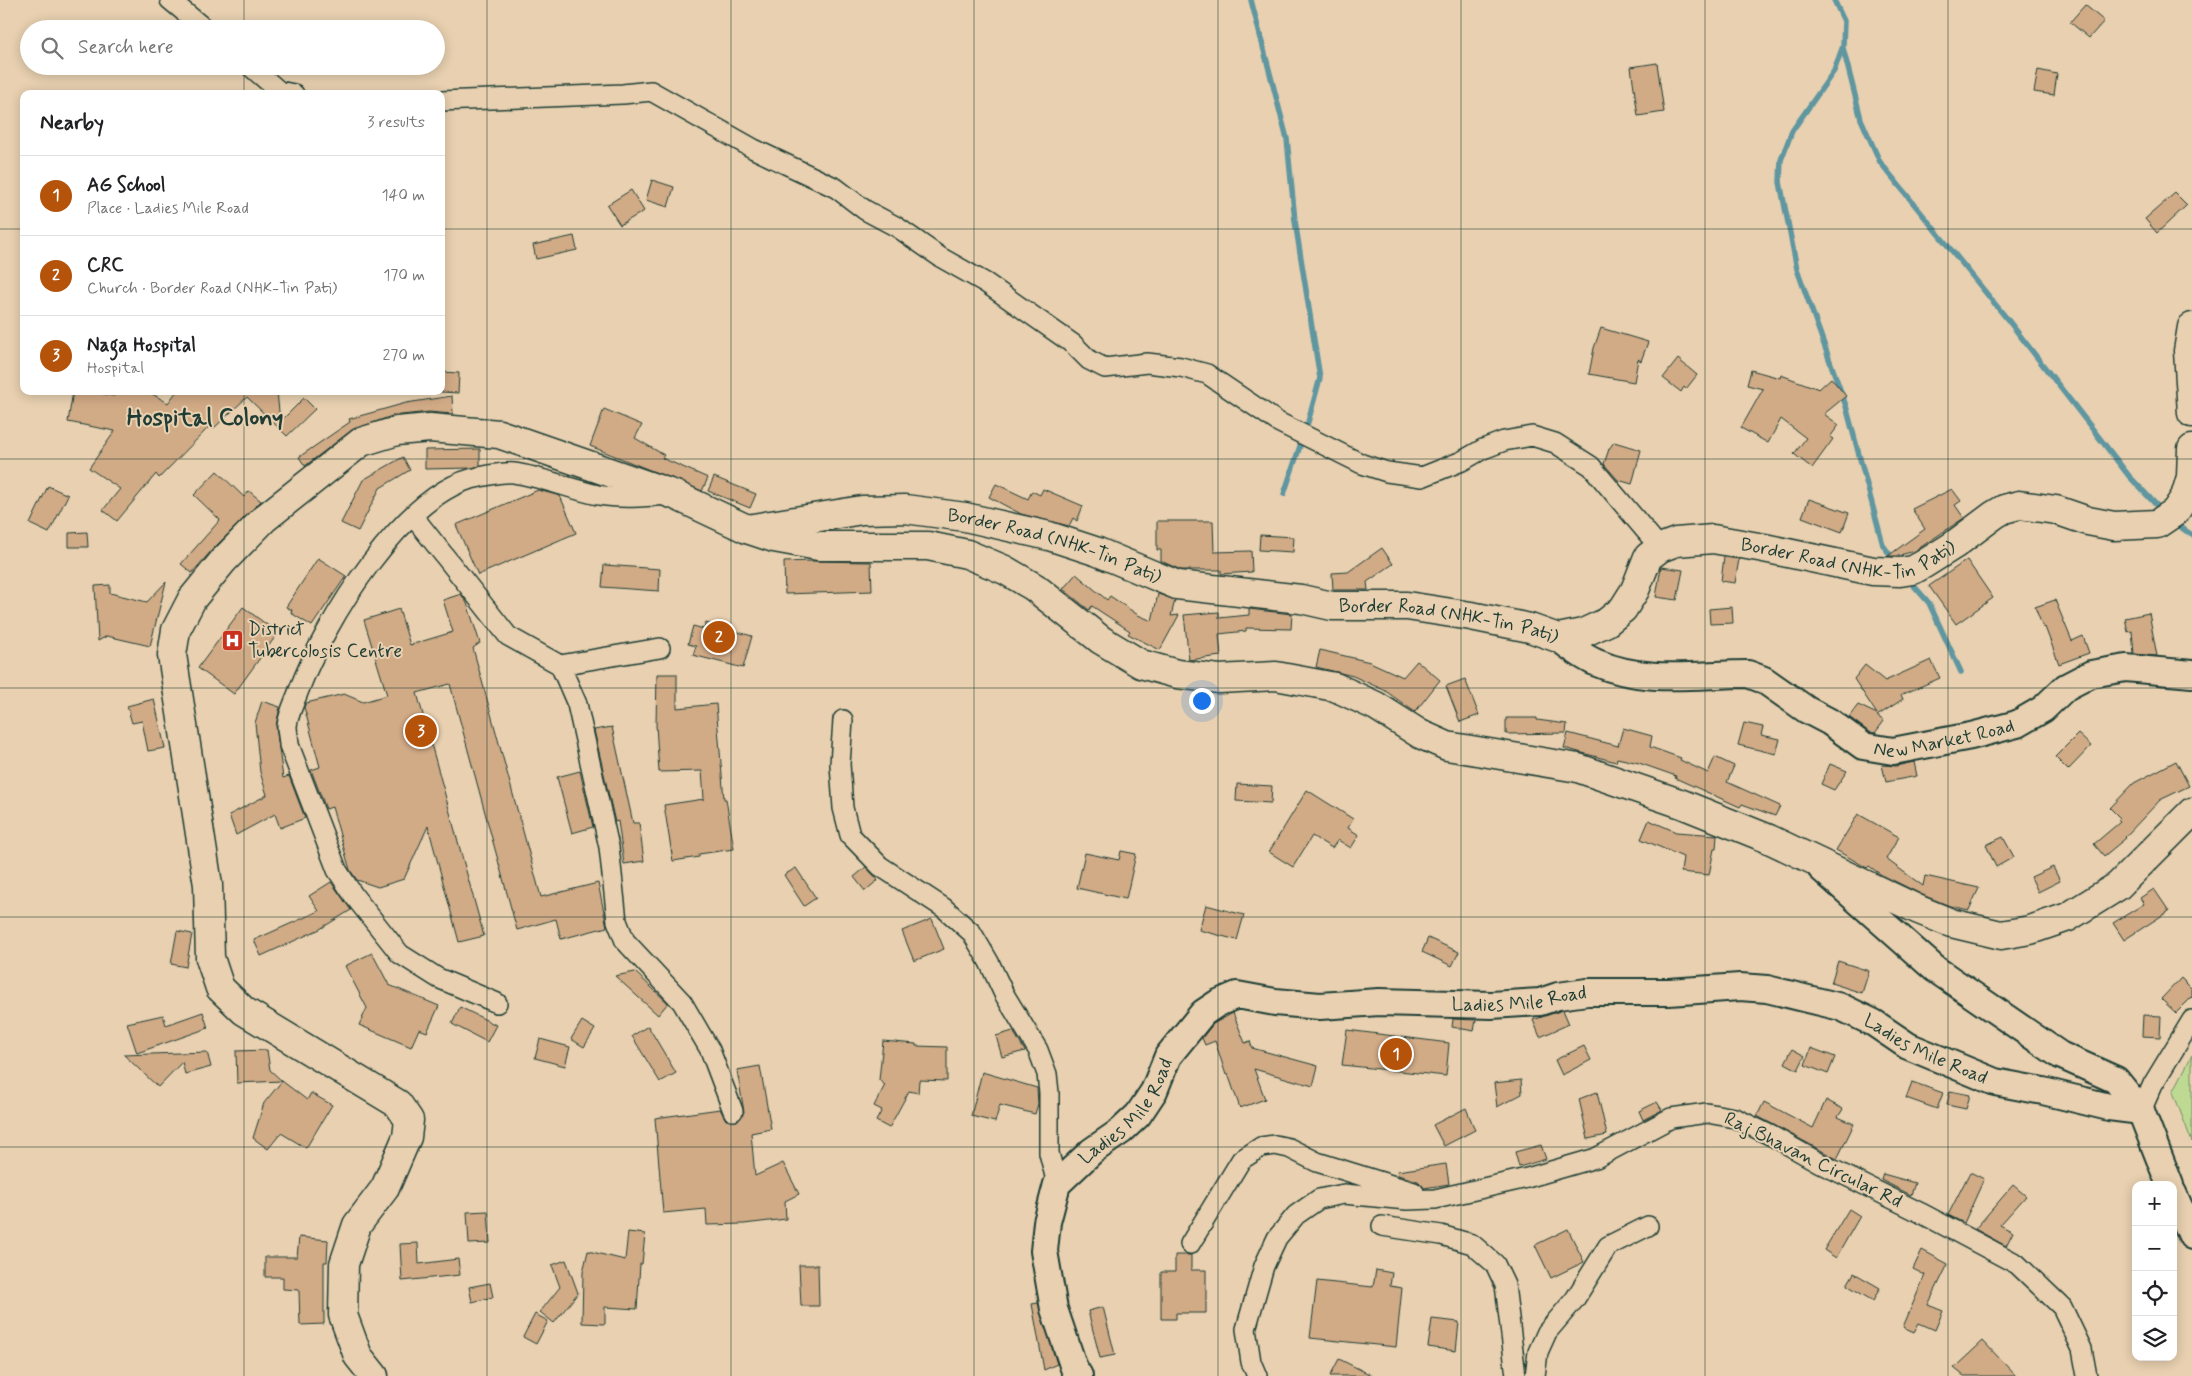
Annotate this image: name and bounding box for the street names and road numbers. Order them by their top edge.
street label: Border Road (NHK-Tin Pati) [946,502,1165,590]
street label: Border Road (NHK-Tin Pati) [1735,530,1957,552]
street label: Border Road (NHK-Tin Pati) [1339,594,1562,650]
street label: New Market Road [1872,713,2017,764]
street label: Ladies Mile Road [1451,980,1588,1018]
street label: Ladies Mile Road [1860,1008,1991,1090]
street label: Ladies Mile Road [1073,1054,1178,1170]
street label: Raj Bhavan Circular Rd [1719,1106,1906,1215]

